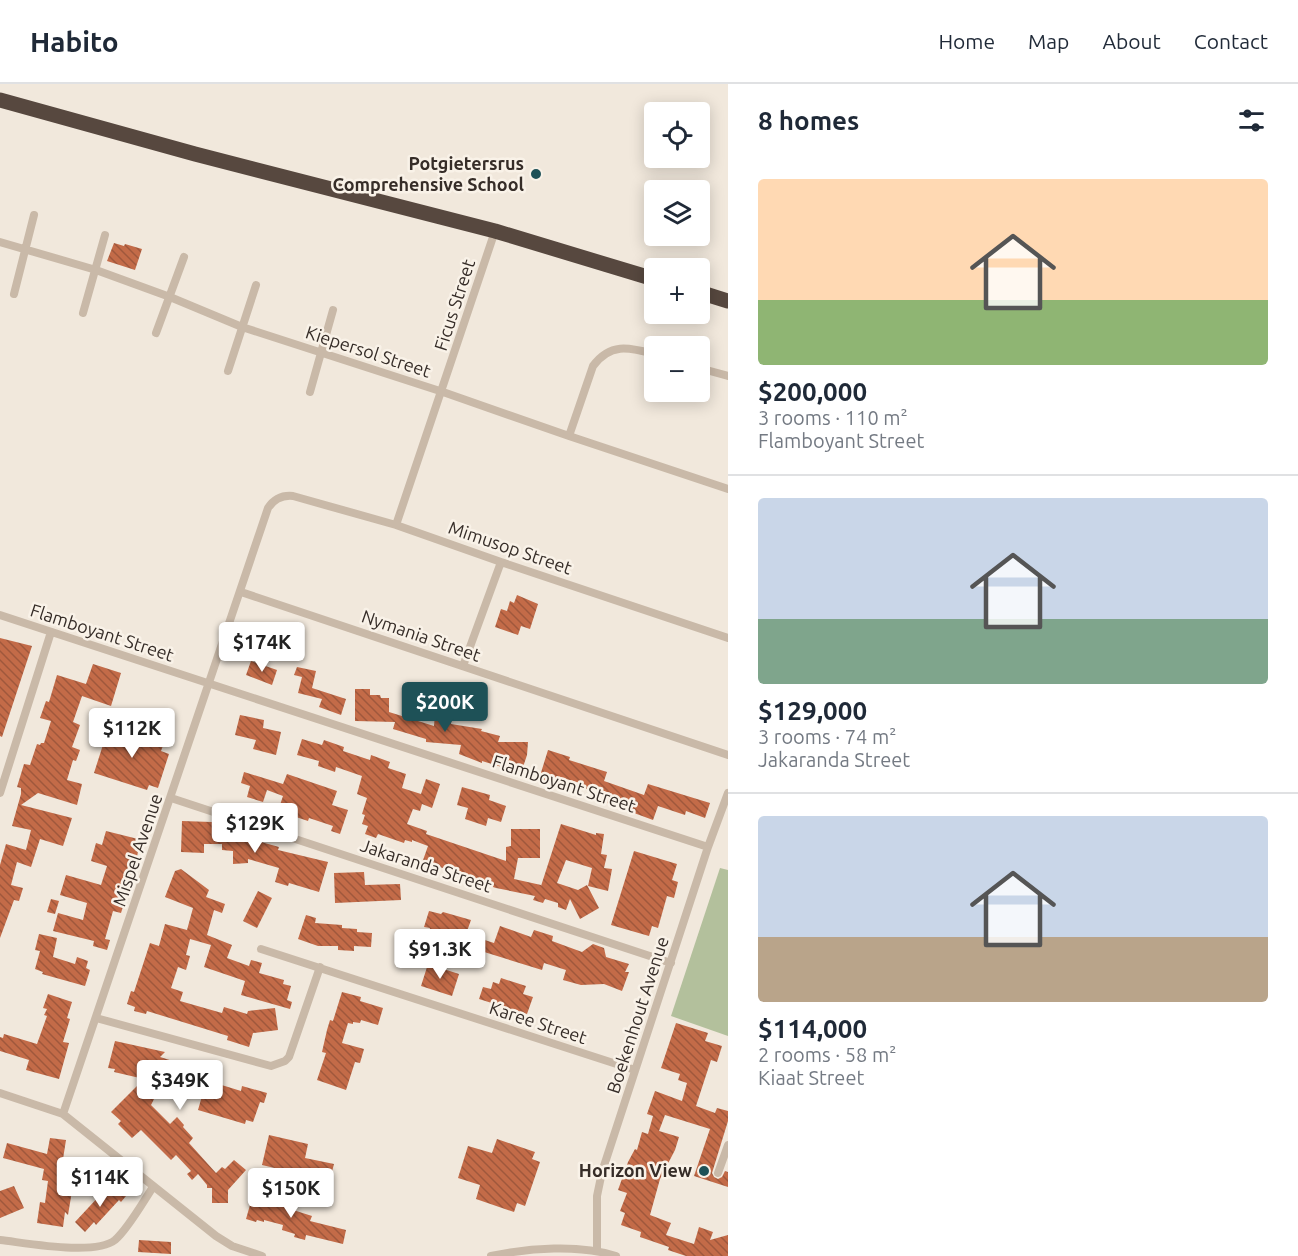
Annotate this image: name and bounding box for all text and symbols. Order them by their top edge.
text: Habito [30,26,119,57]
text: Home [938,29,995,53]
text: Map [1028,29,1069,53]
text: About [1102,29,1161,53]
text: Contact [1194,29,1268,53]
map controls [644,102,710,402]
button: locate [644,102,710,168]
icon: filters [1235,104,1268,137]
text: 8 homes [758,106,859,135]
place label: Potgietersrus Comprehensive School [332,153,525,194]
marker: Potgietersrus Comprehensive School [529,167,543,181]
button: layers [644,180,710,246]
icon: home [959,218,1067,326]
street label: Ficus Street [430,257,478,353]
button: + [644,258,710,324]
street label: Kiepersol Street [303,321,433,381]
button: − [644,336,710,402]
text: $200,000 [758,377,867,406]
text: 3 rooms · 110 m² [758,406,908,429]
text: Flamboyant Street [758,429,924,452]
street label: Mimusop Street [446,517,575,578]
icon: home [959,537,1067,645]
street label: Flamboyant Street [28,599,177,665]
street label: Nymania Street [359,605,483,665]
pin: $174K [220,622,304,673]
text: $174K [233,630,291,653]
pin: $200K [403,682,487,733]
text: $200K [416,690,474,713]
text: $129,000 [758,696,867,725]
pin: $112K [90,708,174,759]
text: $112K [103,716,161,739]
text: 3 rooms · 74 m² [758,725,896,748]
text: Jakaranda Street [758,748,910,771]
street label: Flamboyant Street [490,750,639,816]
street label: Mispel Avenue [108,791,166,909]
pin: $129K [213,803,297,854]
text: $129K [226,811,284,834]
street label: Jakaranda Street [358,834,495,896]
icon: home [959,855,1067,963]
pin: $91.3K [391,929,489,980]
street label: Boekenhout Avenue [602,934,672,1096]
text: $91.3K [408,937,472,960]
street label: Karee Street [487,997,590,1047]
text: $114,000 [758,1014,867,1043]
text: 2 rooms · 58 m² [758,1043,896,1066]
pin: $349K [138,1060,222,1111]
text: Kiaat Street [758,1066,864,1089]
text: $349K [151,1068,209,1091]
pin: $114K [58,1157,142,1208]
place label: Horizon View [579,1160,692,1180]
marker: Horizon View [697,1164,711,1178]
text: $114K [71,1165,129,1188]
pin: $150K [249,1168,333,1219]
text: $150K [262,1176,320,1199]

